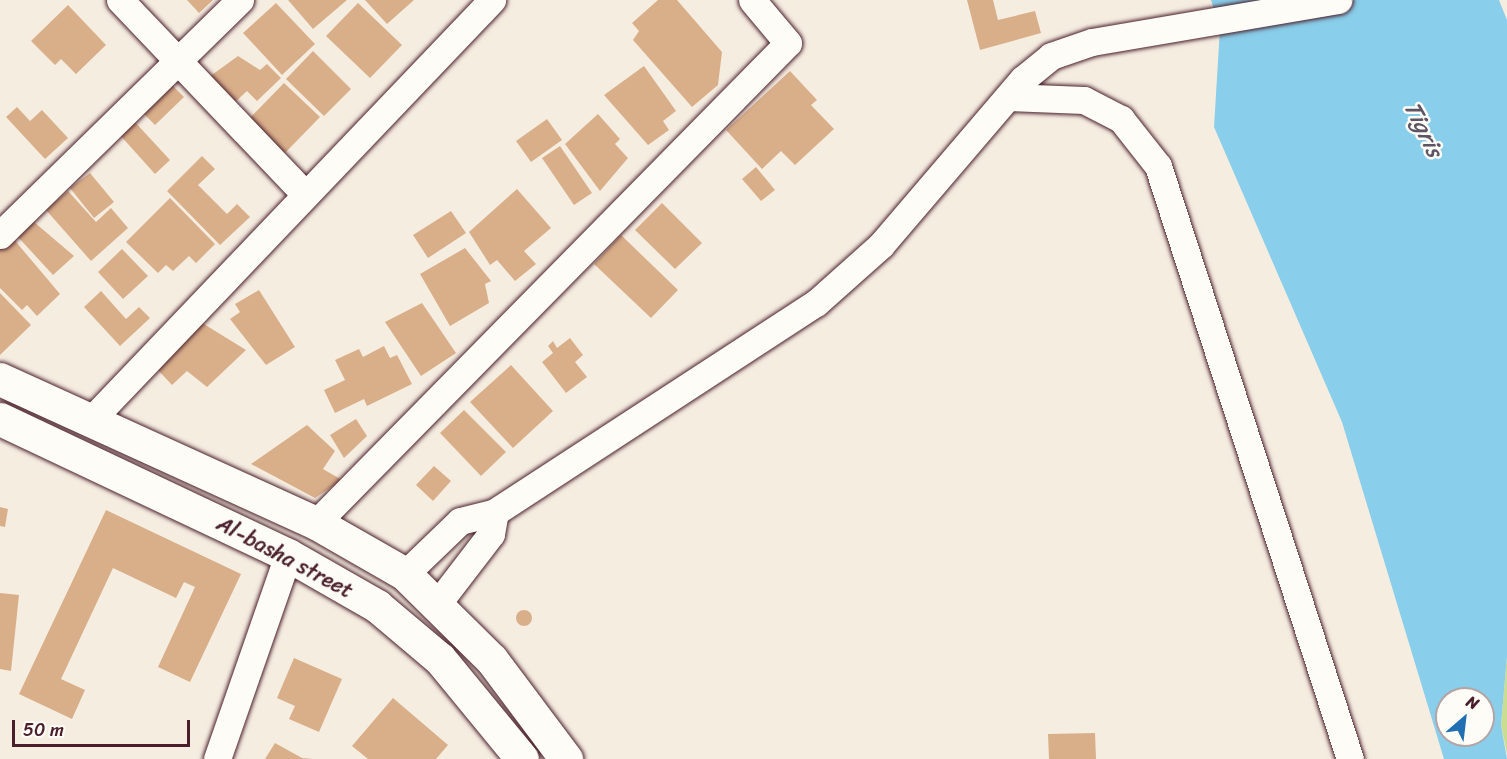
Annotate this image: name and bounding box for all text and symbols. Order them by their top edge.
water label: Tigris [1397,96,1449,162]
street label: Al-basha street [212,510,358,604]
north arrow [1435,687,1495,747]
text: N [1461,687,1484,718]
scale bar [15,708,194,746]
text: 50 m [23,714,64,746]

